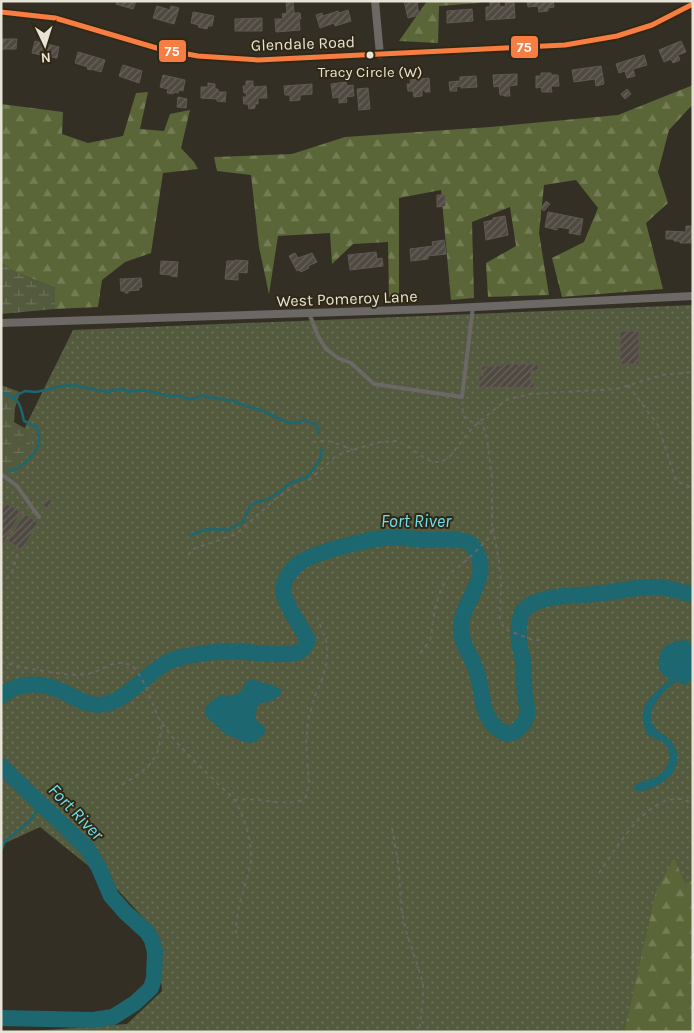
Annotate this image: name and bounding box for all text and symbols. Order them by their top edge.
north arrow [20,20,70,70]
street label: Glendale Road [251,32,355,55]
line badge: 75 [510,35,539,59]
line badge: 75 [158,39,187,63]
text: 75 [516,39,532,56]
text: 75 [164,43,180,60]
text: N [40,49,51,66]
marker: Tracy Circle (W) [365,50,375,60]
place label: Tracy Circle (W) [318,63,422,81]
street label: West Pomeroy Lane [276,287,418,310]
water label: Fort River [381,510,452,532]
water label: Fort River [44,779,109,846]

